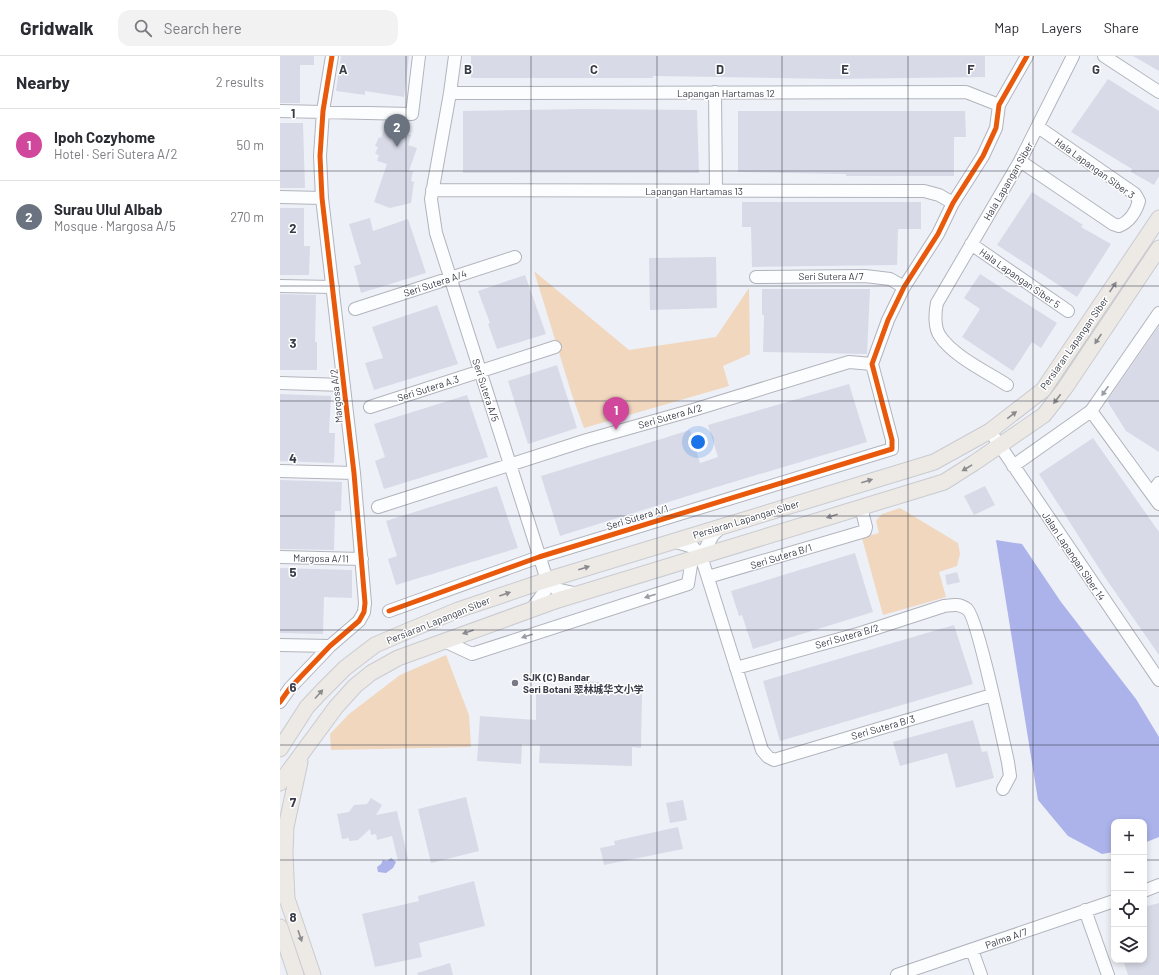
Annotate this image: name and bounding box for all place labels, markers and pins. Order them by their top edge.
pin: 2 [384,114,410,147]
pin: 1 [603,397,629,430]
place label: SJK (C) Bandar Seri Botani 翠林城华文小学 [523,671,644,695]
marker: SJK (C) Bandar Seri Botani 翠林城华文小学 [510,678,520,688]

